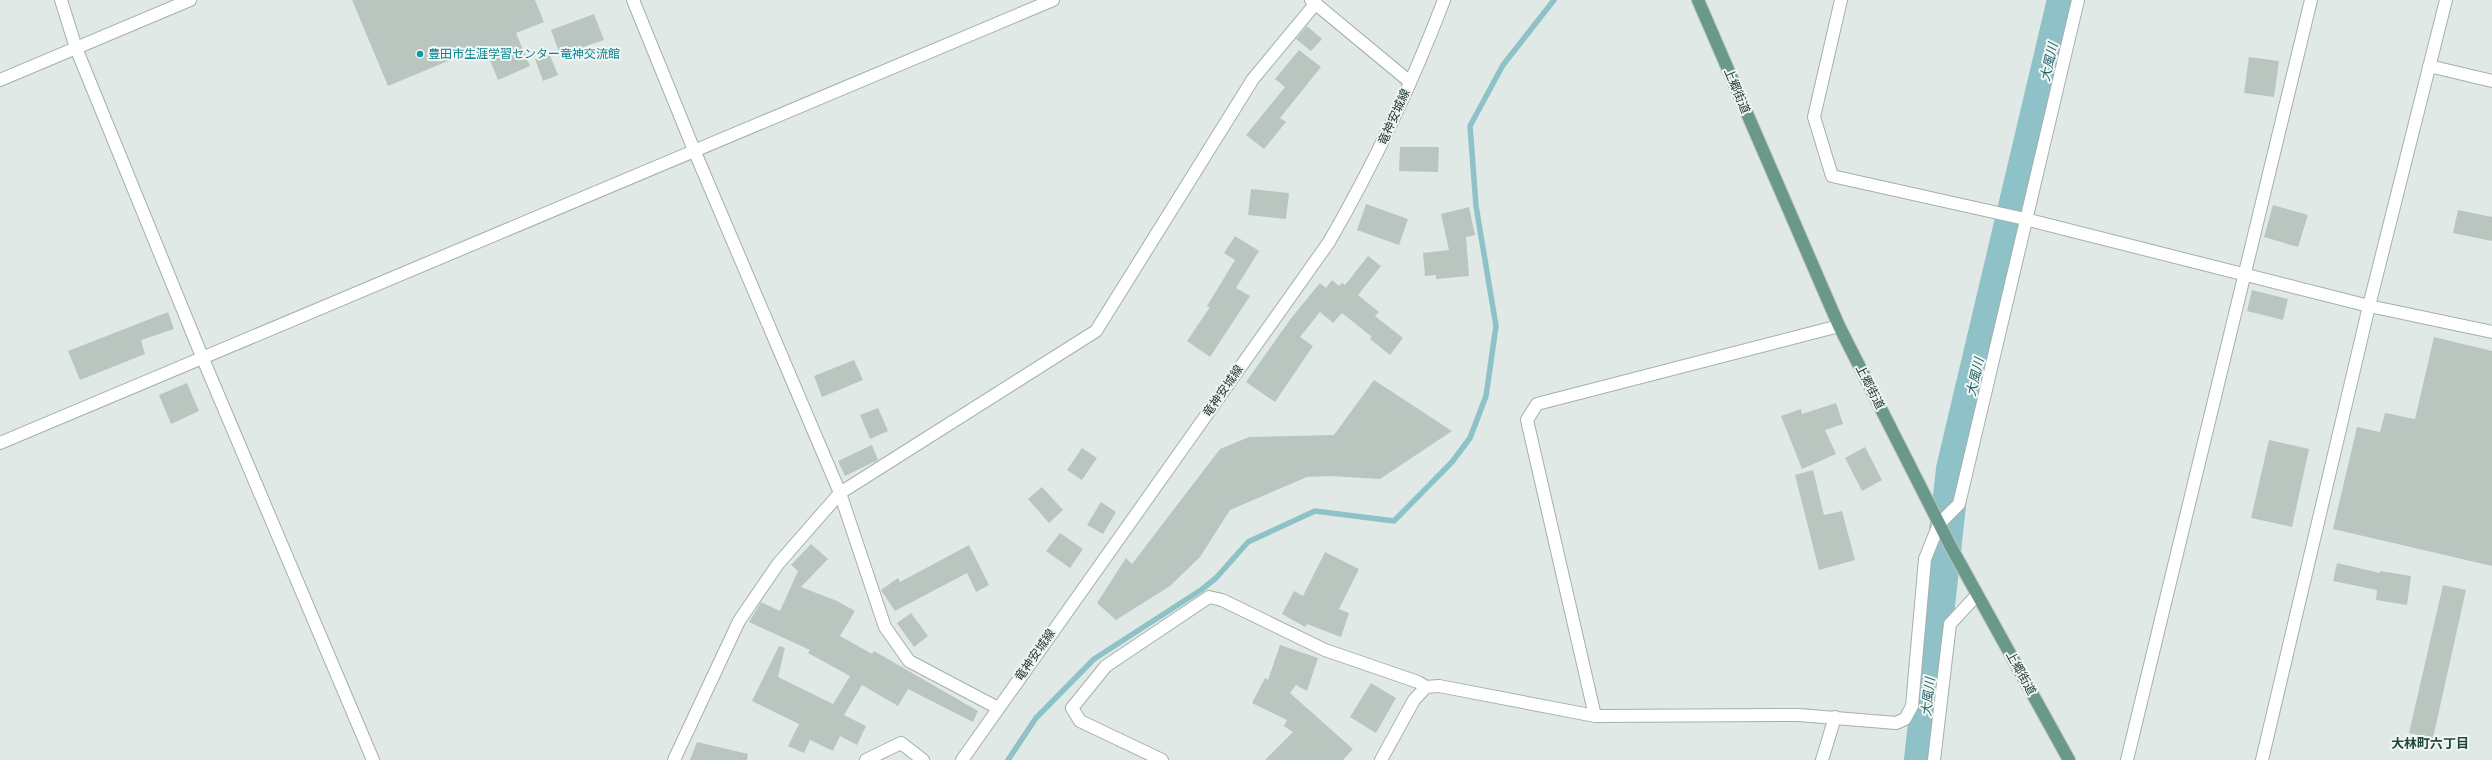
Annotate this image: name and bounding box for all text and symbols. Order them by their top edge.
water label: 大風川 [2037,39,2061,83]
place label: 豊田市生涯学習センター竜神交流館 [428,47,620,61]
marker: 豊田市生涯学習センター竜神交流館 [415,49,425,59]
street label: 上郷街道 [1721,66,1753,116]
street label: 竜神安城線 [1375,87,1413,147]
water label: 大風川 [1963,354,1987,398]
street label: 竜神安城線 [1200,362,1246,420]
street label: 上郷街道 [1853,362,1887,412]
street label: 竜神安城線 [1012,626,1058,684]
street label: 上郷街道 [2003,649,2039,697]
water label: 大風川 [1919,675,1938,717]
district label: 大林町六丁目 [2391,736,2469,751]

